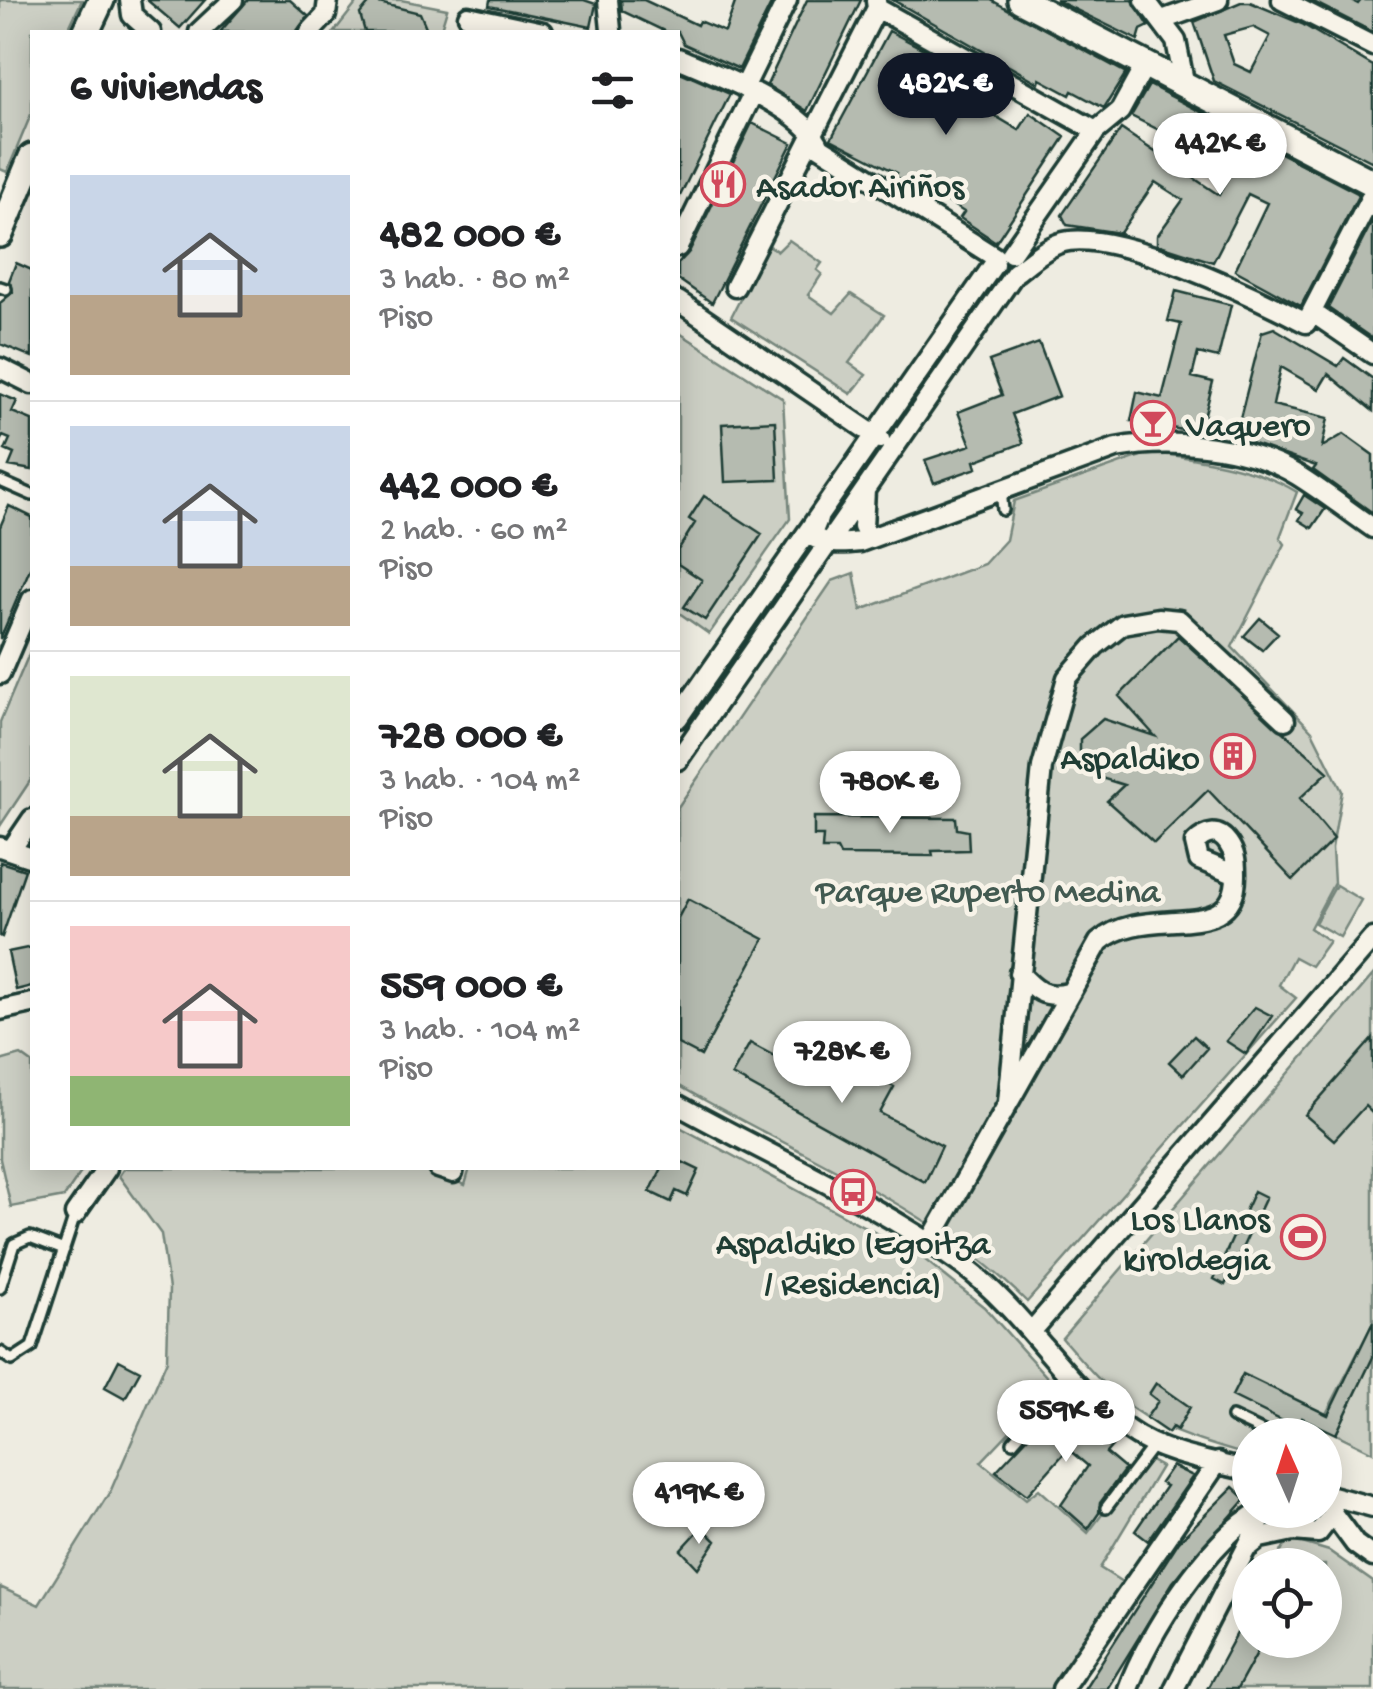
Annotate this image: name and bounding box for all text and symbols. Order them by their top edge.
pin: 482K € [865,53,1027,138]
icon: filters [585,63,640,118]
text: 6 viviendas [70,66,262,115]
text: 482K € [900,66,992,104]
pin: 442K € [1139,113,1301,198]
text: 442K € [1175,126,1265,164]
restaurant icon: Asador Airiños [700,161,746,207]
place label: Asador Airiños [756,169,965,210]
text: 482 000 € [380,213,560,262]
icon: home [150,215,270,335]
text: 3 hab. · 80 m² [380,262,570,300]
text: Piso [380,300,433,338]
bar icon: Vaquero [1130,400,1176,446]
place label: Vaquero [1185,408,1311,449]
text: 442 000 € [380,464,557,513]
icon: home [150,466,270,586]
text: 2 hab. · 60 m² [380,513,568,551]
text: Piso [380,551,433,589]
text: 728 000 € [380,714,562,763]
icon: home [150,716,270,836]
building icon: Aspaldiko [1210,733,1256,779]
place label: Aspaldiko [1060,741,1200,782]
pin: 780K € [809,751,971,836]
text: 3 hab. · 104 m² [380,763,580,801]
text: 780K € [842,764,938,802]
text: Piso [380,801,433,839]
park label: Parque Ruperto Medina [815,874,1162,915]
text: 559 000 € [380,964,562,1013]
icon: home [150,966,270,1086]
text: 3 hab. · 104 m² [380,1013,580,1051]
pin: 728K € [761,1021,923,1106]
text: 728K € [795,1034,889,1072]
text: Piso [380,1051,433,1089]
bus stop icon: Aspaldiko (Egoitza / Residencia) [830,1169,876,1215]
place label: Los Llanos kiroldegia [1123,1202,1272,1283]
sports icon: Los Llanos kiroldegia [1280,1214,1326,1260]
place label: Aspaldiko (Egoitza / Residencia) [716,1226,992,1307]
pin: 559K € [985,1380,1147,1465]
text: 559K € [1019,1393,1113,1431]
north arrow [1232,1418,1342,1528]
map controls [1232,1418,1342,1658]
pin: 419K € [618,1462,780,1547]
text: 419K € [655,1475,743,1513]
button: locate [1232,1548,1342,1658]

